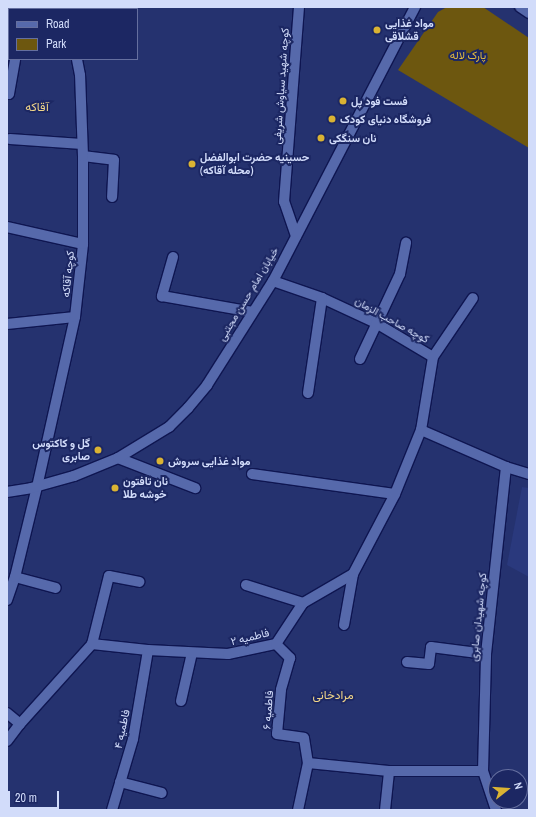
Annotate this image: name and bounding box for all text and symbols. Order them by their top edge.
legend [8,8,138,60]
text: Road [46,16,70,32]
place label: مواد غذایی قشلاقی [385,17,434,43]
marker: مواد غذایی قشلاقی [372,25,382,35]
street label: کوچه شهید سیاوش شریفی [270,27,292,145]
text: Park [46,36,66,52]
park label: پارک لاله [450,48,486,62]
place label: فست فود پل [351,94,408,108]
marker: فست فود پل [338,96,348,106]
district label: آقاکه [25,101,49,115]
place label: فروشگاه دنیای کودک [340,112,431,126]
marker: فروشگاه دنیای کودک [327,114,337,124]
place label: نان سنگکی [329,131,376,145]
marker: نان سنگکی [316,133,326,143]
place label: حسینیه حضرت ابوالفضل (محله آقاکه) [200,151,309,177]
marker: حسینیه حضرت ابوالفضل (محله آقاکه) [187,159,197,169]
street label: خیابان امام حسن مجتبی [215,245,281,343]
street label: کوچه آقاکه [59,250,77,298]
street label: کوچه صاحب الزمان [353,294,431,346]
place label: گل و کاکتوس صابری [32,437,90,463]
marker: گل و کاکتوس صابری [93,445,103,455]
place label: مواد غذایی سروش [168,454,251,468]
marker: مواد غذایی سروش [155,456,165,466]
place label: نان تافتون خوشه طلا [123,475,168,501]
marker: نان تافتون خوشه طلا [110,483,120,493]
street label: کوچه شهیدان صابری [467,572,489,662]
street label: فاطمیه ۲ [229,626,271,648]
district label: مرادخانی [312,689,354,703]
street label: فاطمیه ۶ [260,690,276,730]
street label: فاطمیه ۴ [111,708,133,750]
north arrow [488,769,528,809]
text: N [511,781,526,791]
scale bar [10,783,61,809]
text: 20 m [15,790,37,806]

